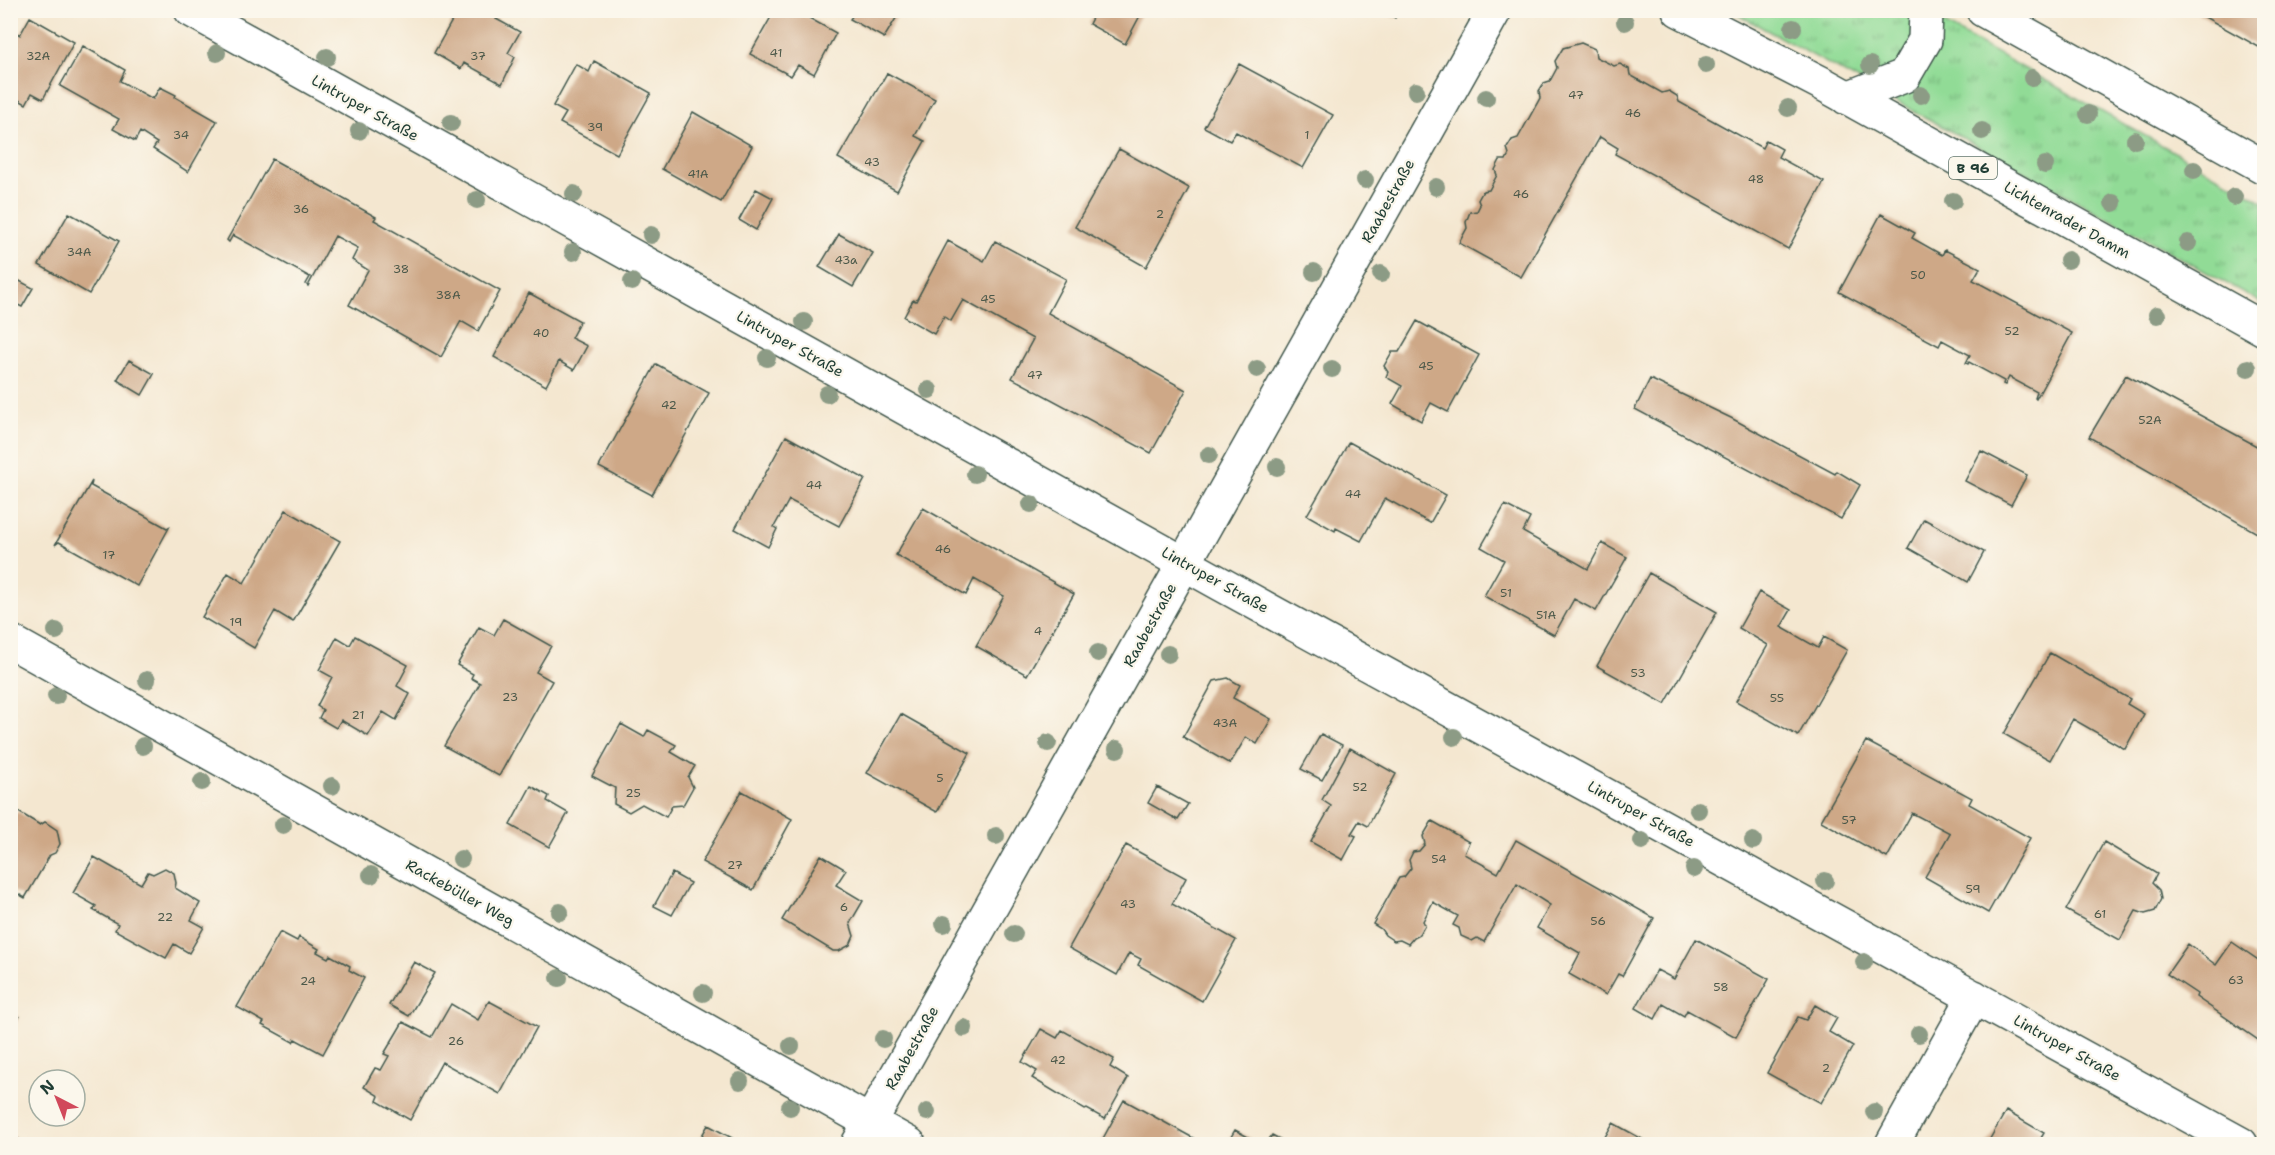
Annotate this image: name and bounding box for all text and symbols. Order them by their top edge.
house number: 41 [770,45,782,61]
house number: 32A [26,48,50,64]
house number: 37 [470,48,486,64]
street label: Lintruper Straße [308,70,422,146]
house number: 47 [1568,87,1584,103]
house number: 46 [1625,105,1641,121]
house number: 39 [587,119,603,135]
house number: 34 [173,127,189,143]
house number: 1 [1304,127,1310,143]
house number: 43 [864,154,880,170]
street label: Raabestraße [1357,156,1419,246]
road number: B 96 [1949,157,1997,179]
house number: 41A [687,166,709,182]
house number: 48 [1748,171,1764,187]
street label: Lichtenrader Damm [2000,177,2134,263]
house number: 46 [1513,186,1529,202]
house number: 36 [293,201,309,217]
house number: 2 [1156,206,1164,222]
house number: 34A [66,244,92,260]
house number: 43a [834,252,858,268]
house number: 38 [393,261,409,277]
house number: 50 [1910,267,1926,283]
house number: 38A [435,287,461,303]
house number: 45 [980,291,996,307]
street label: Lintruper Straße [733,306,847,382]
house number: 52 [2004,323,2020,339]
house number: 40 [533,325,549,341]
house number: 45 [1418,358,1434,374]
house number: 47 [1027,367,1043,383]
house number: 42 [661,397,677,413]
house number: 52A [2138,412,2162,428]
house number: 44 [806,477,822,493]
house number: 44 [1345,486,1361,502]
house number: 46 [935,541,951,557]
street label: Lintruper Straße [1158,542,1272,618]
house number: 17 [103,547,115,563]
street label: Raabestraße [1119,580,1181,670]
house number: 51 [1500,585,1512,601]
house number: 51A [1536,607,1556,623]
house number: 19 [230,614,242,630]
house number: 4 [1034,623,1042,639]
house number: 53 [1630,665,1646,681]
house number: 23 [502,689,518,705]
house number: 55 [1770,690,1784,706]
house number: 21 [352,707,364,723]
house number: 43A [1213,715,1238,731]
house number: 5 [936,770,944,786]
street label: Lintruper Straße [1584,776,1698,852]
house number: 52 [1352,779,1368,795]
house number: 25 [625,785,641,801]
house number: 57 [1841,812,1857,828]
house number: 54 [1431,851,1447,867]
street label: Rackebüller Weg [402,855,518,931]
house number: 27 [727,857,743,873]
house number: 59 [1965,881,1981,897]
house number: 43 [1120,896,1136,912]
house number: 6 [840,899,848,915]
house number: 61 [2094,906,2106,922]
house number: 22 [157,909,173,925]
house number: 56 [1590,913,1606,929]
house number: 63 [2228,972,2244,988]
house number: 24 [300,973,316,989]
house number: 58 [1713,979,1729,995]
street label: Raabestraße [881,1003,943,1093]
street label: Lintruper Straße [2010,1010,2124,1086]
house number: 26 [448,1033,464,1049]
house number: 42 [1050,1052,1066,1068]
house number: 2 [1822,1060,1830,1076]
north arrow [27,1068,87,1128]
text: N [36,1075,59,1099]

